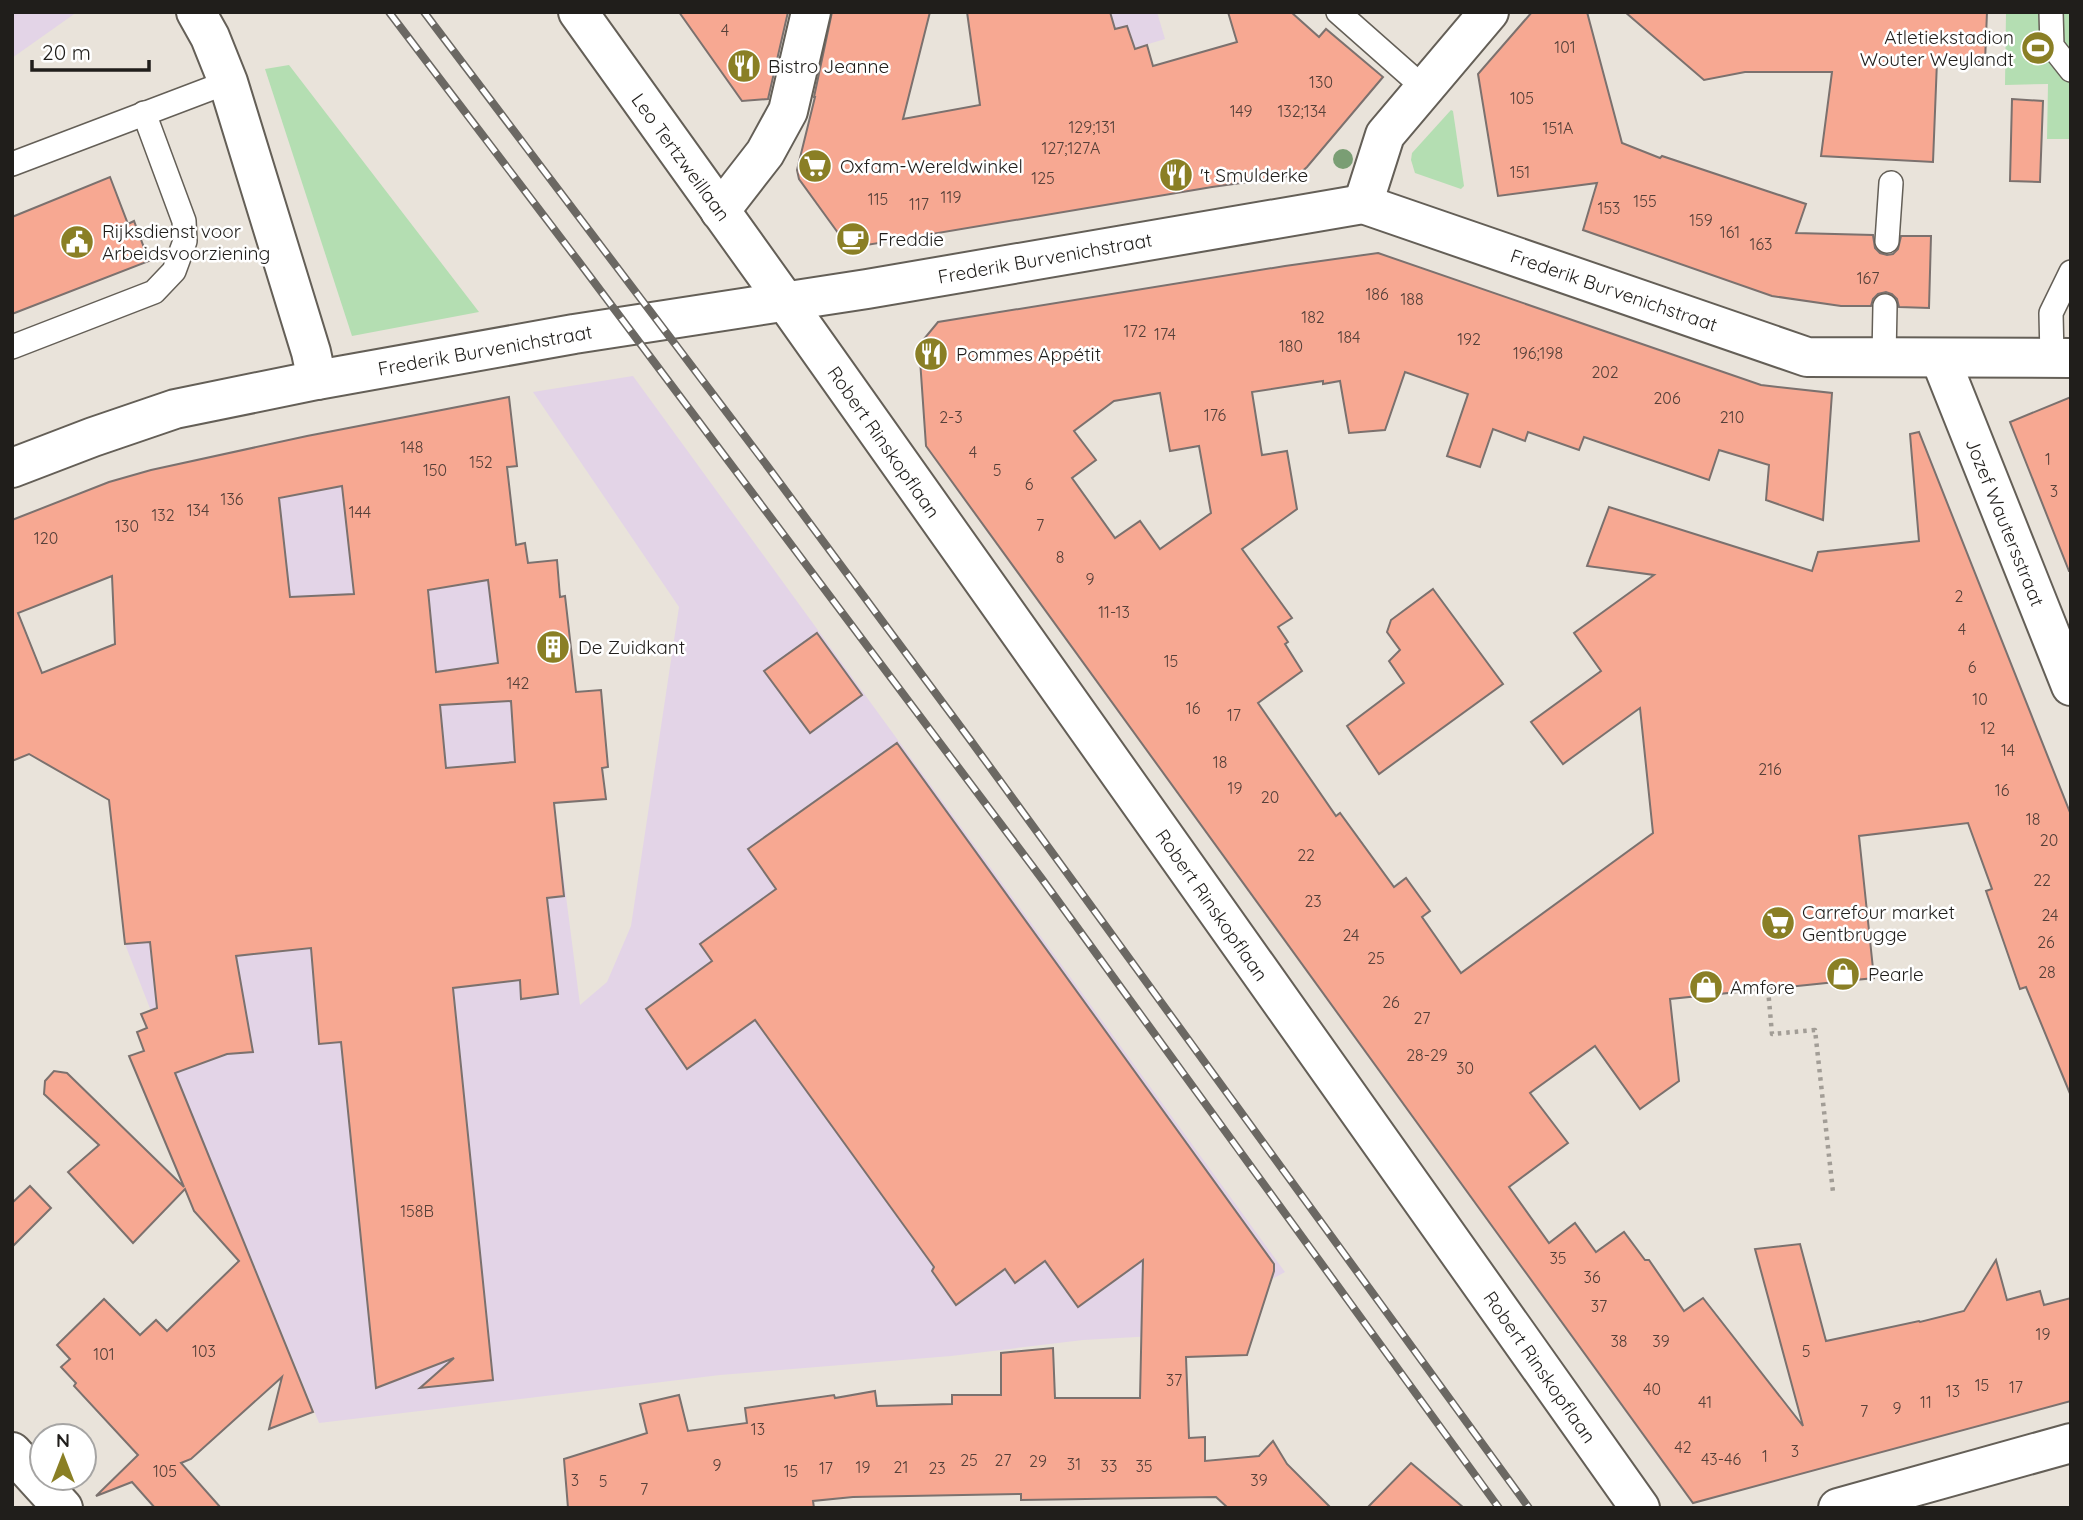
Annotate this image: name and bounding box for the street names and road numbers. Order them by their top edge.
street label: Leo Tertzweillaan [627,88,735,226]
street label: Frederik Burvenichstraat [936,227,1154,289]
street label: Frederik Burvenichstraat [1507,243,1721,337]
street label: Frederik Burvenichstraat [376,319,594,381]
street label: Robert Rinskopflaan [823,361,945,523]
street label: Jozef Wautersstraat [1960,434,2050,610]
street label: Robert Rinskopflaan [1151,824,1273,986]
street label: Robert Rinskopflaan [1479,1286,1601,1448]

